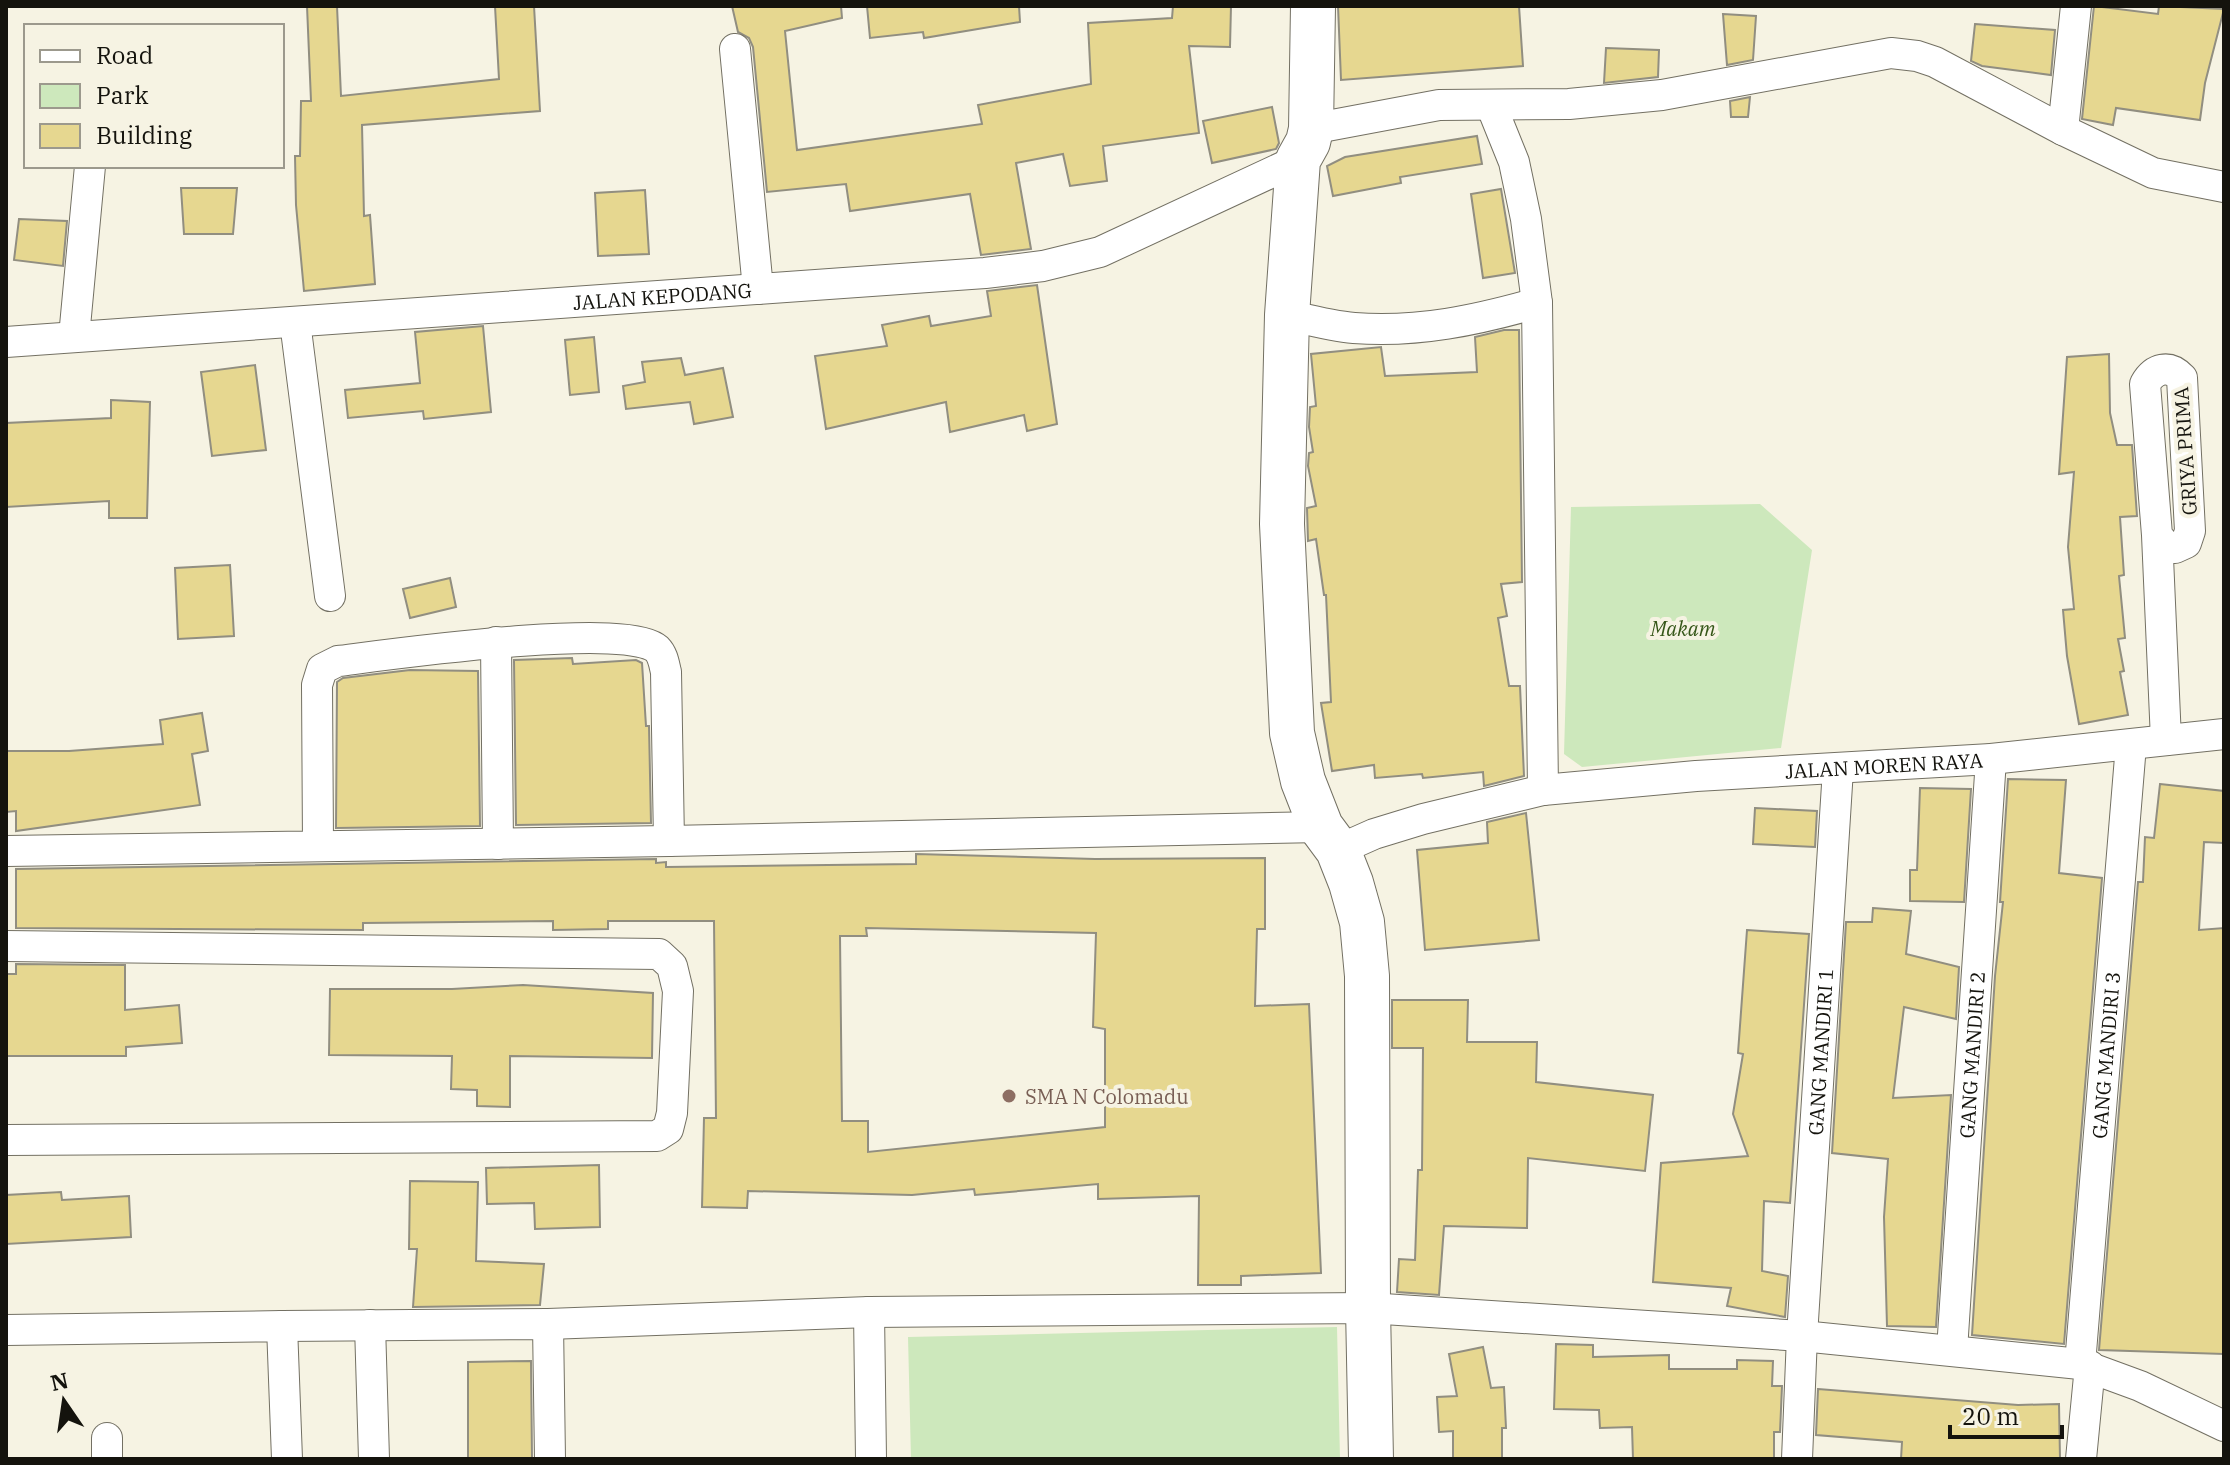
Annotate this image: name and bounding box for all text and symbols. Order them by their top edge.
legend [24,24,284,168]
text: Road [96,39,153,71]
text: Park [96,79,148,111]
text: Building [96,119,192,151]
street label: JALAN KEPODANG [572,276,753,316]
street label: GRIYA PRIMA [2167,386,2203,516]
park label: Makam [1649,615,1716,642]
street label: JALAN MOREN RAYA [1784,746,1984,784]
street label: GANG MANDIRI 1 [1801,967,1839,1136]
street label: GANG MANDIRI 2 [1953,970,1990,1139]
street label: GANG MANDIRI 3 [2085,971,2126,1140]
place label: SMA N Colomadu [1025,1083,1189,1110]
marker: SMA N Colomadu [1000,1087,1018,1105]
north arrow [24,1361,104,1441]
text: N [48,1365,71,1397]
scale bar [1950,1389,2062,1439]
text: 20 m [1962,1400,2019,1432]

